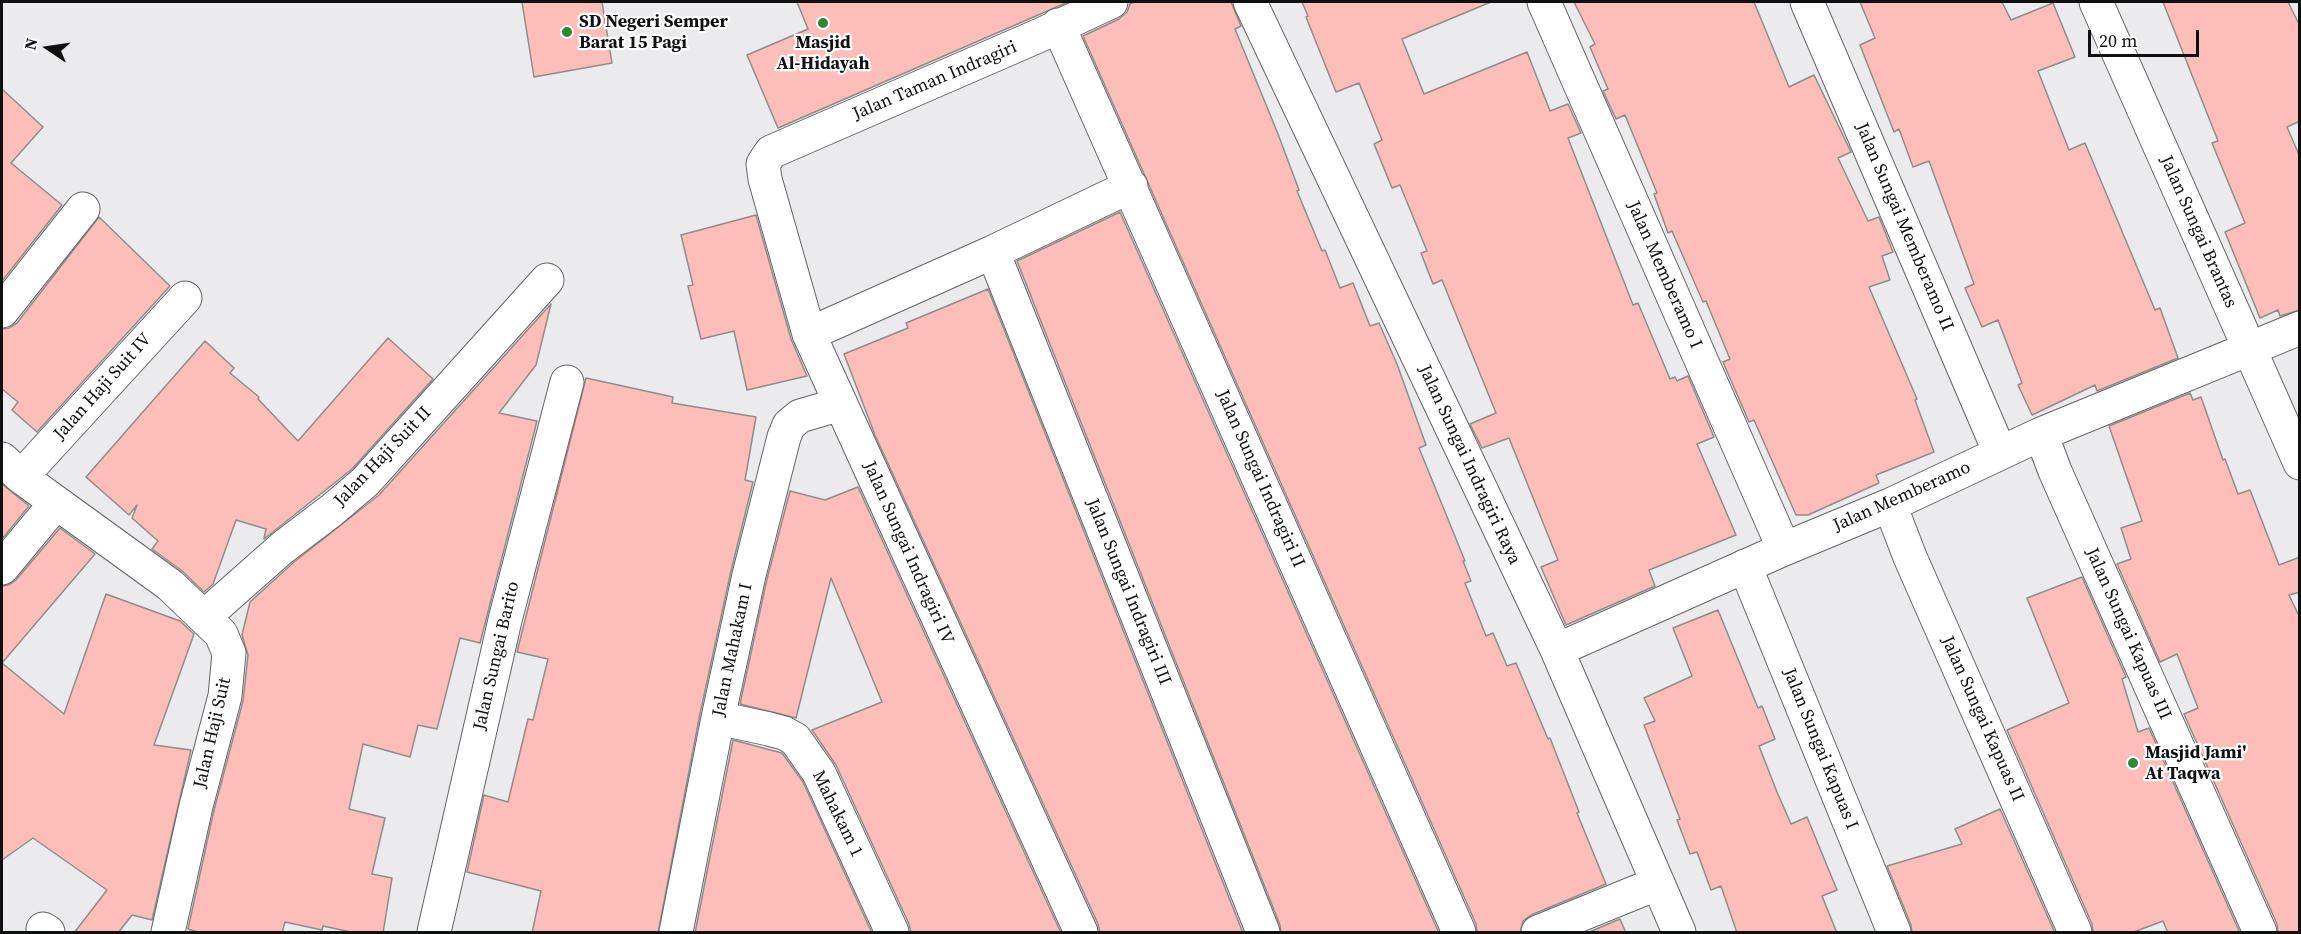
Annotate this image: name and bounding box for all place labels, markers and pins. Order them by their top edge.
place label: SD Negeri Semper Barat 15 Pagi [579,11,728,54]
marker: Masjid Al-Hidayah [816,16,830,30]
marker: SD Negeri Semper Barat 15 Pagi [560,25,574,39]
place label: Masjid Al-Hidayah [777,32,869,74]
place label: Masjid Jami' At Taqwa [2145,742,2246,784]
marker: Masjid Jami' At Taqwa [2126,756,2140,770]

